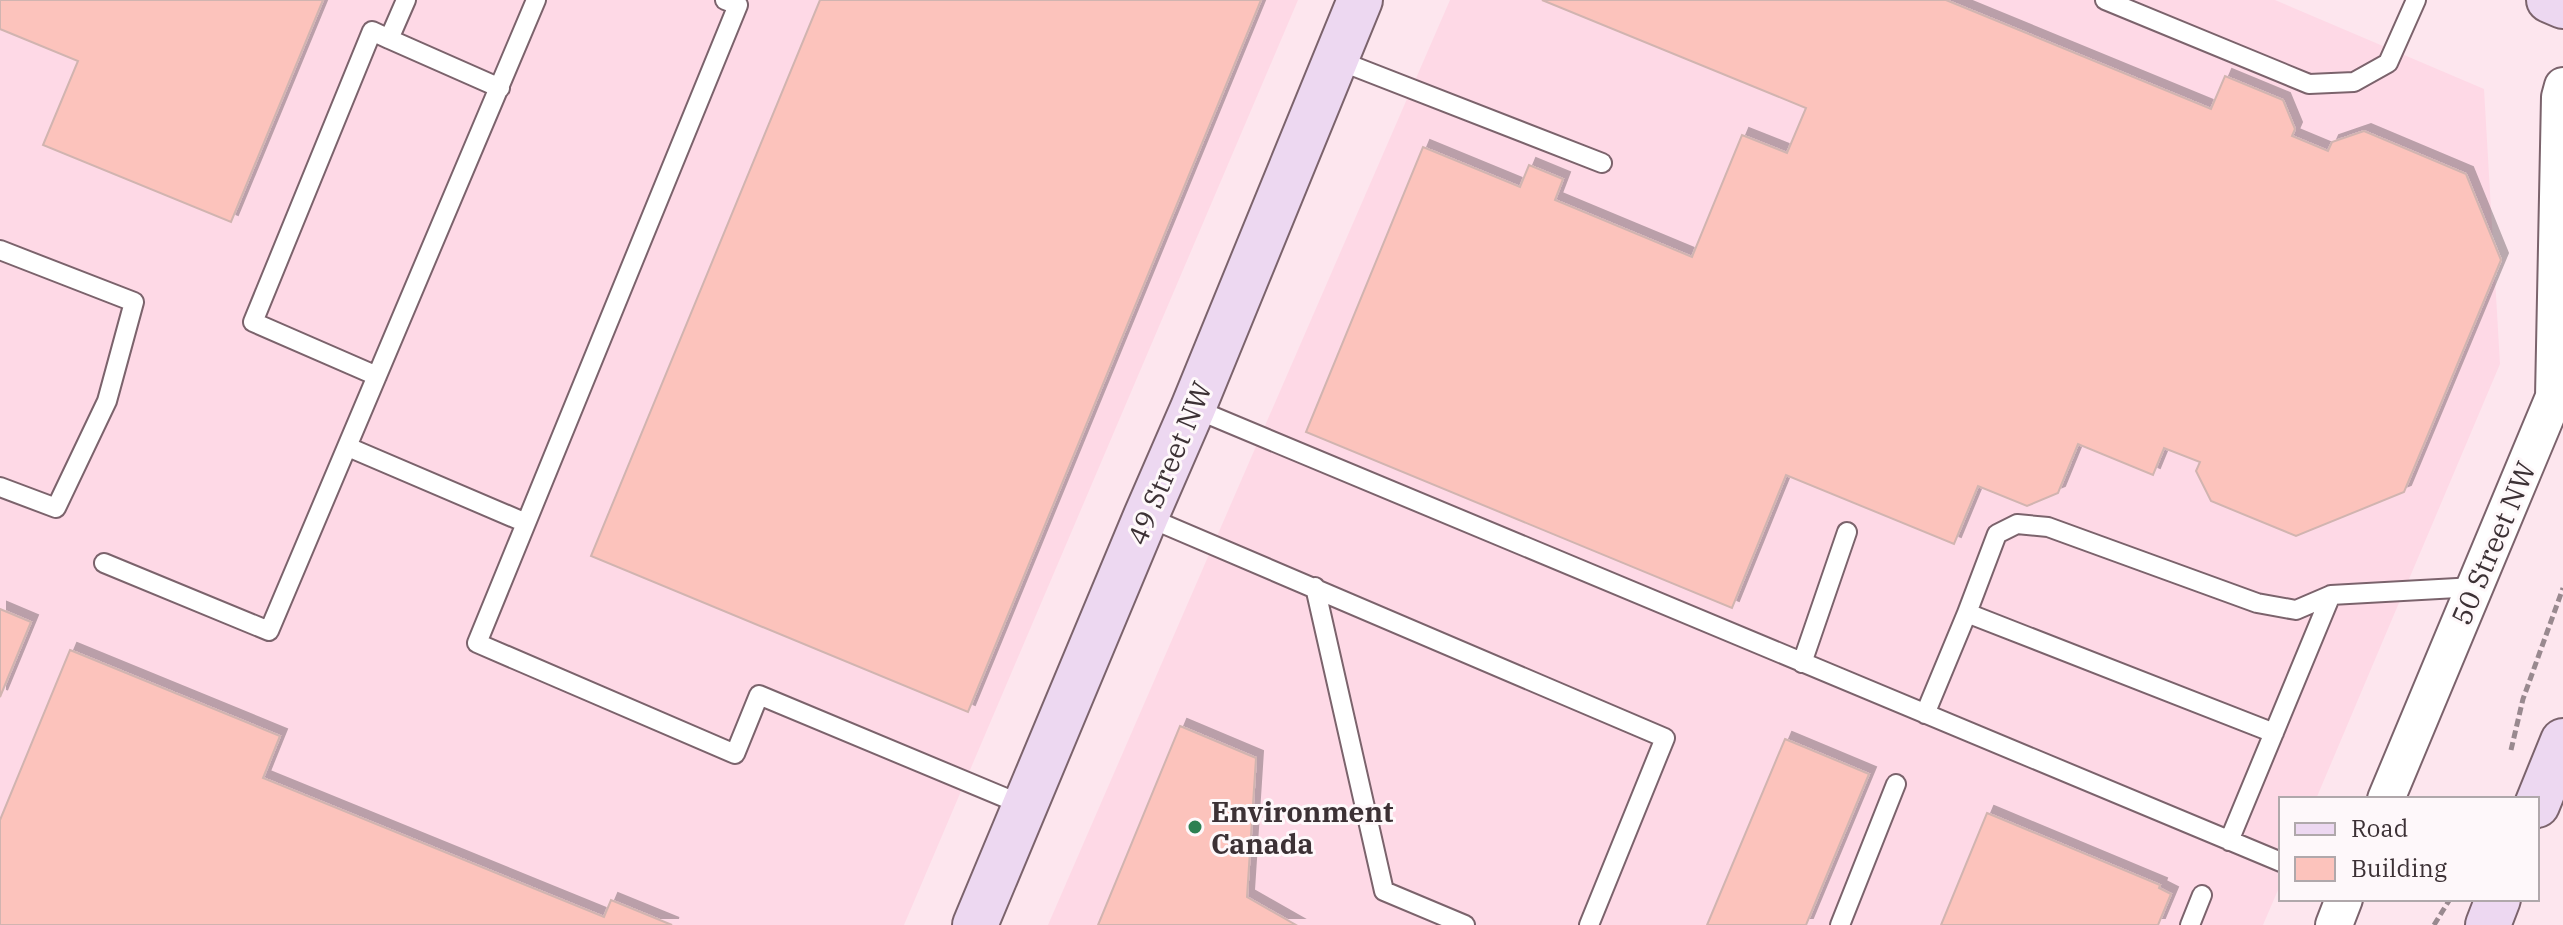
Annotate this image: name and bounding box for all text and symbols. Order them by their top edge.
street label: 49 Street NW [1118,376,1220,550]
street label: 50 Street NW [2442,456,2544,630]
place label: Environment Canada [1211,793,1393,862]
legend [2279,797,2539,901]
text: Road [2351,812,2408,844]
marker: Environment Canada [1186,818,1204,836]
text: Building [2351,852,2447,884]

